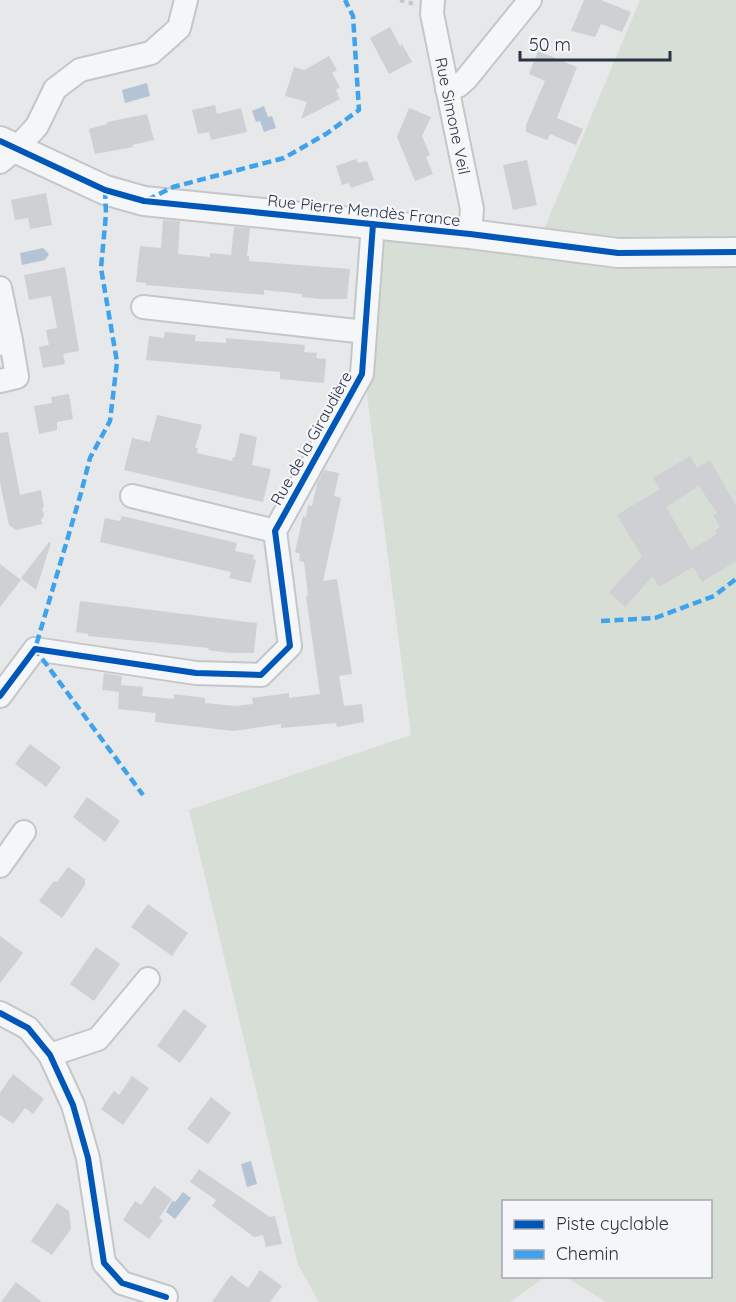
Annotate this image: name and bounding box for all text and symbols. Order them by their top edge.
scale bar [520,24,670,62]
text: 50 m [529,33,571,56]
street label: Rue Simone Veil [431,56,475,176]
street label: Rue Pierre Mendès France [267,190,461,230]
street label: Rue de la Giraudière [266,368,356,508]
legend [502,1200,712,1278]
text: Piste cyclable [556,1212,669,1235]
text: Chemin [556,1242,619,1265]

